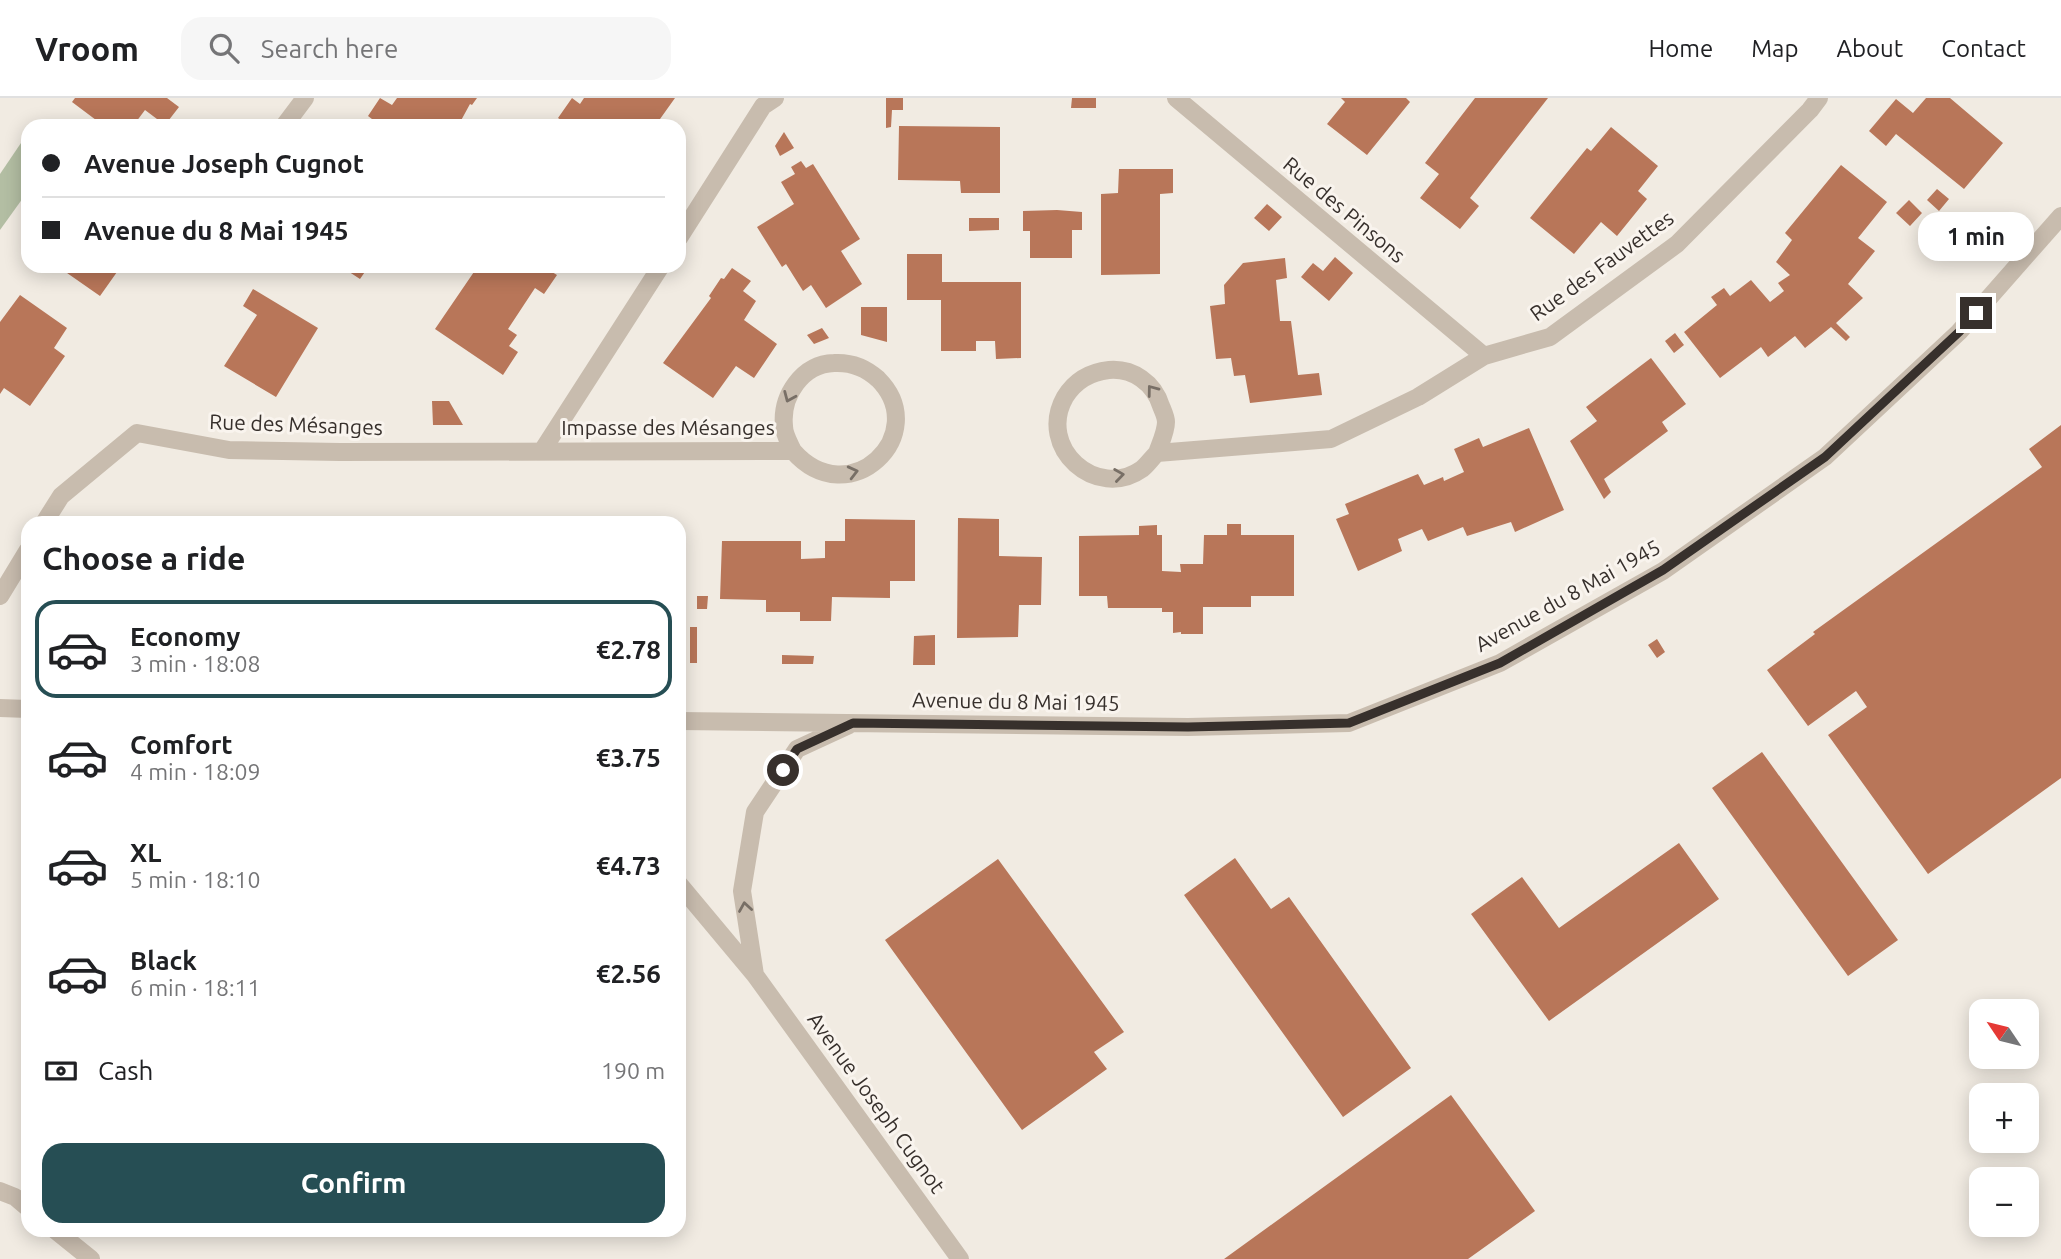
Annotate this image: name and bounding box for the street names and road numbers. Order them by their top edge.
street label: Rue des Pinsons [1279,151,1410,267]
street label: Rue des Fauvettes [1525,205,1678,325]
street label: Rue des Mésanges [209,409,383,439]
street label: Impasse des Mésanges [561,415,775,439]
street label: Avenue du 8 Mai 1945 [1471,534,1664,656]
street label: Avenue du 8 Mai 1945 [912,687,1120,715]
street label: Avenue Joseph Cugnot [803,1007,950,1197]

